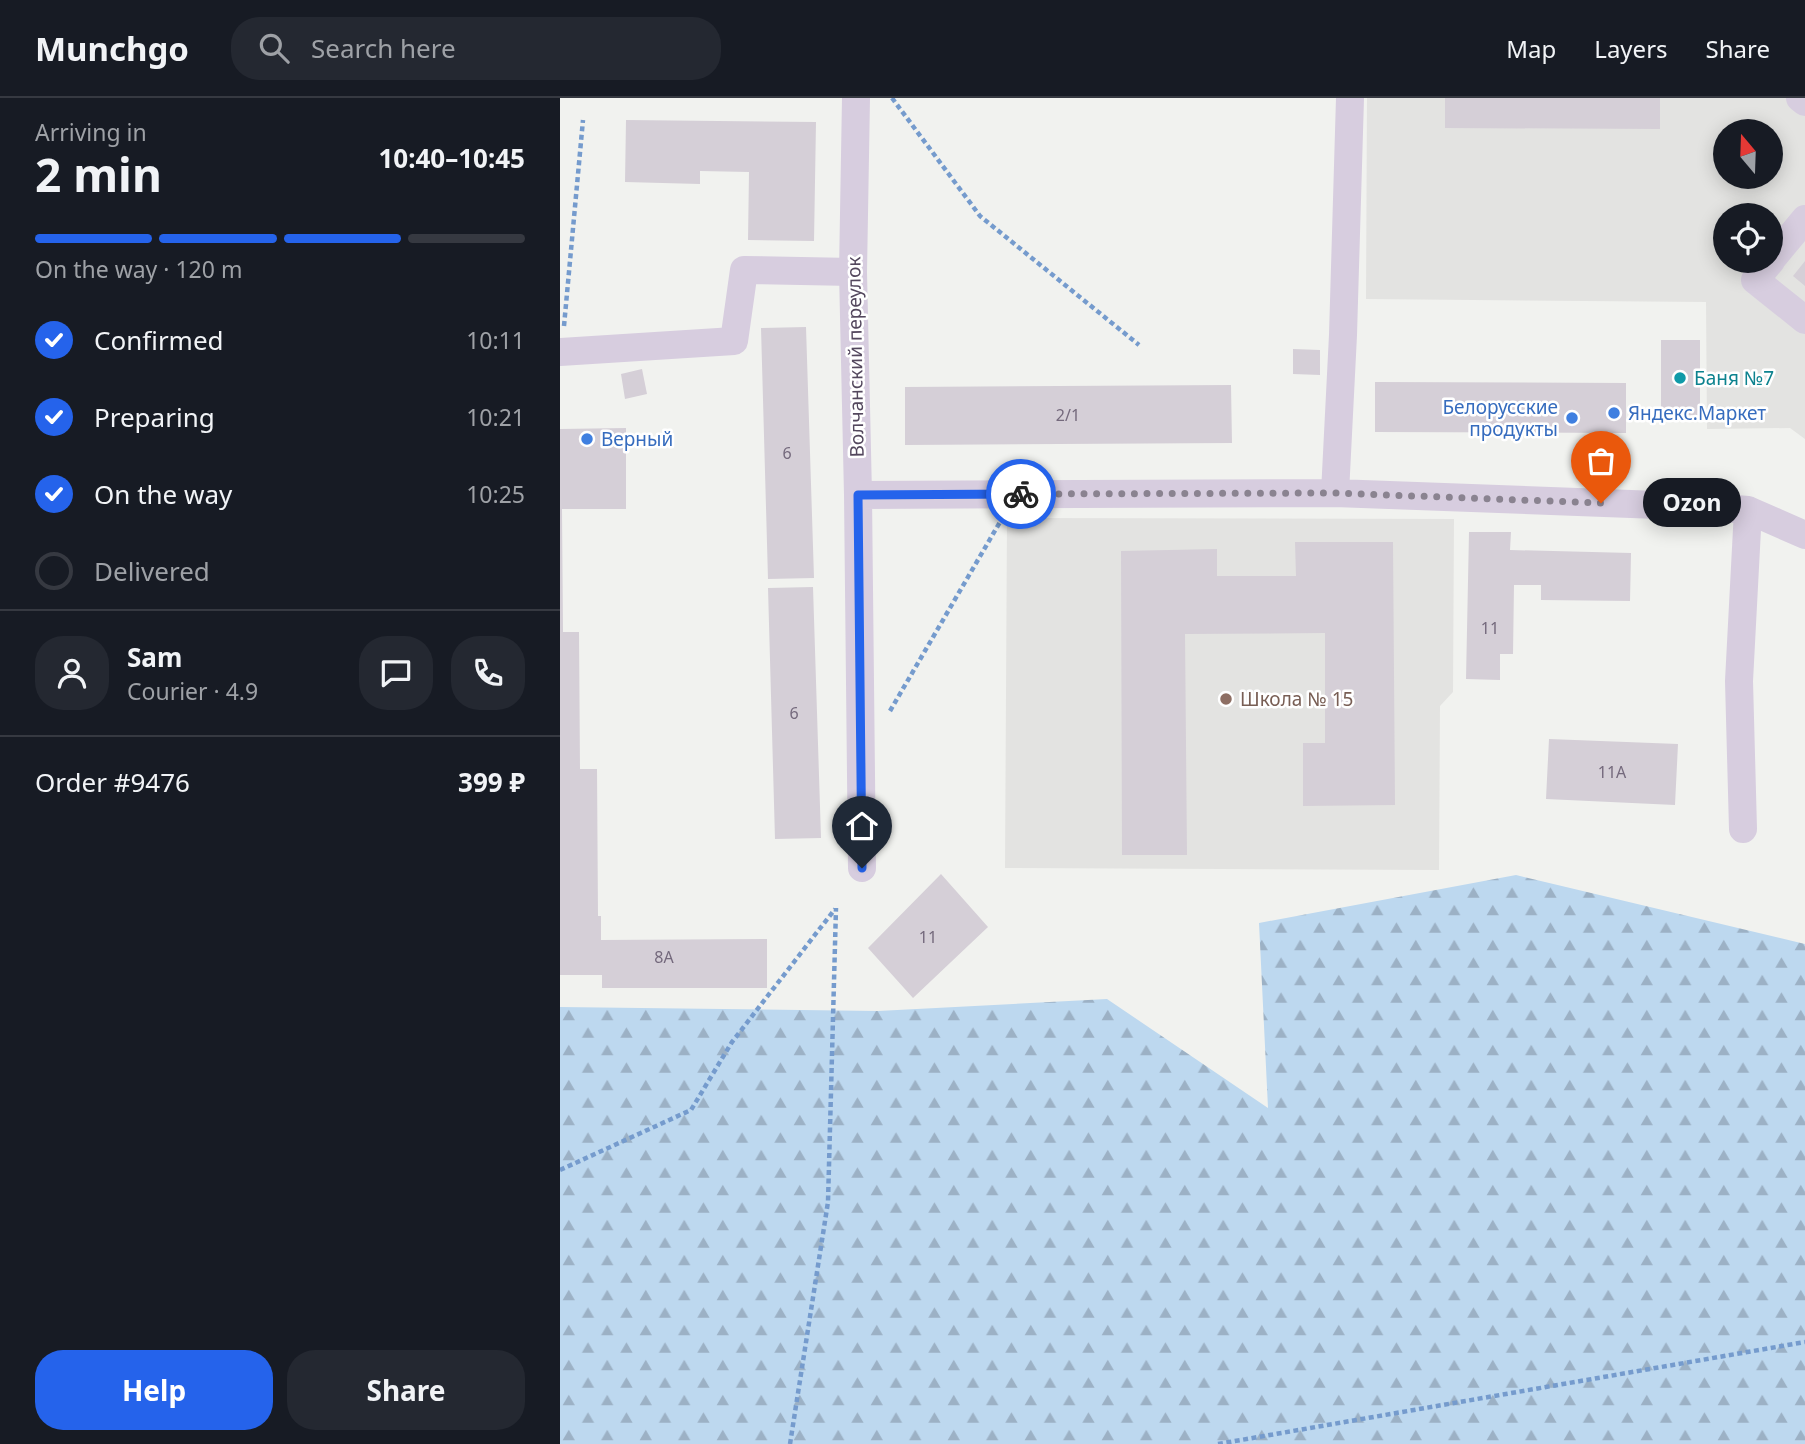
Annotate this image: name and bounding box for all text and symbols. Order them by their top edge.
search box [231,17,721,80]
text: Munchgo [35,26,189,71]
icon: search [255,29,293,67]
text: Search here [311,30,456,66]
text: Map [1506,32,1556,65]
text: Layers [1594,32,1668,65]
text: Share [1706,32,1770,65]
text: Arriving in [35,116,147,148]
north arrow [1713,119,1783,189]
map controls [1713,119,1783,273]
text: 10:40–10:45 [378,140,525,176]
text: 2 min [35,143,162,205]
button: locate [1713,203,1783,273]
text: On the way · 120 m [35,253,242,285]
street label: Волчанский переулок [840,256,870,458]
icon: check [35,321,73,359]
text: Confirmed [94,322,224,358]
text: 10:11 [466,324,525,356]
place label: Баня №7 [1694,365,1774,391]
marker: Баня №7 [1672,370,1688,386]
place label: Белорусские продукты [1442,394,1558,442]
icon: check [35,398,73,436]
text: Preparing [94,399,215,435]
place label: Яндекс.Маркет [1628,400,1766,426]
text: 10:21 [466,401,525,433]
house number: 2/1 [1056,404,1080,426]
marker: Яндекс.Маркет [1606,405,1622,421]
marker: Белорусские продукты [1564,410,1580,426]
place label: Верный [601,426,673,452]
marker: Верный [579,431,595,447]
pin [1571,431,1631,503]
house number: 6 [782,442,792,464]
icon: bag [1582,442,1620,480]
courier [986,459,1056,529]
icon: check [35,475,73,513]
icon: bike [1002,475,1040,513]
text: On the way [94,476,232,512]
text: 10:25 [466,478,525,510]
callout: Ozon [1643,478,1741,528]
text: Ozon [1663,486,1721,518]
text: Delivered [94,553,210,589]
house number: 11 [1481,617,1499,639]
button: person [35,636,109,710]
button: chat [359,636,433,710]
button: phone [451,636,525,710]
text: Sam [127,639,182,675]
text: Courier · 4.9 [127,675,258,707]
place label: Школа № 15 [1240,686,1353,712]
marker: Школа № 15 [1218,691,1234,707]
house number: 6 [789,702,799,724]
house number: 11А [1598,761,1627,783]
text: Order #9476 [35,764,190,800]
text: 399 ₽ [458,764,525,800]
pin [832,796,892,868]
icon: home [843,807,881,845]
house number: 11 [919,926,937,948]
house number: 8А [654,946,674,968]
button: Help [35,1350,273,1430]
button: Share [287,1350,525,1430]

